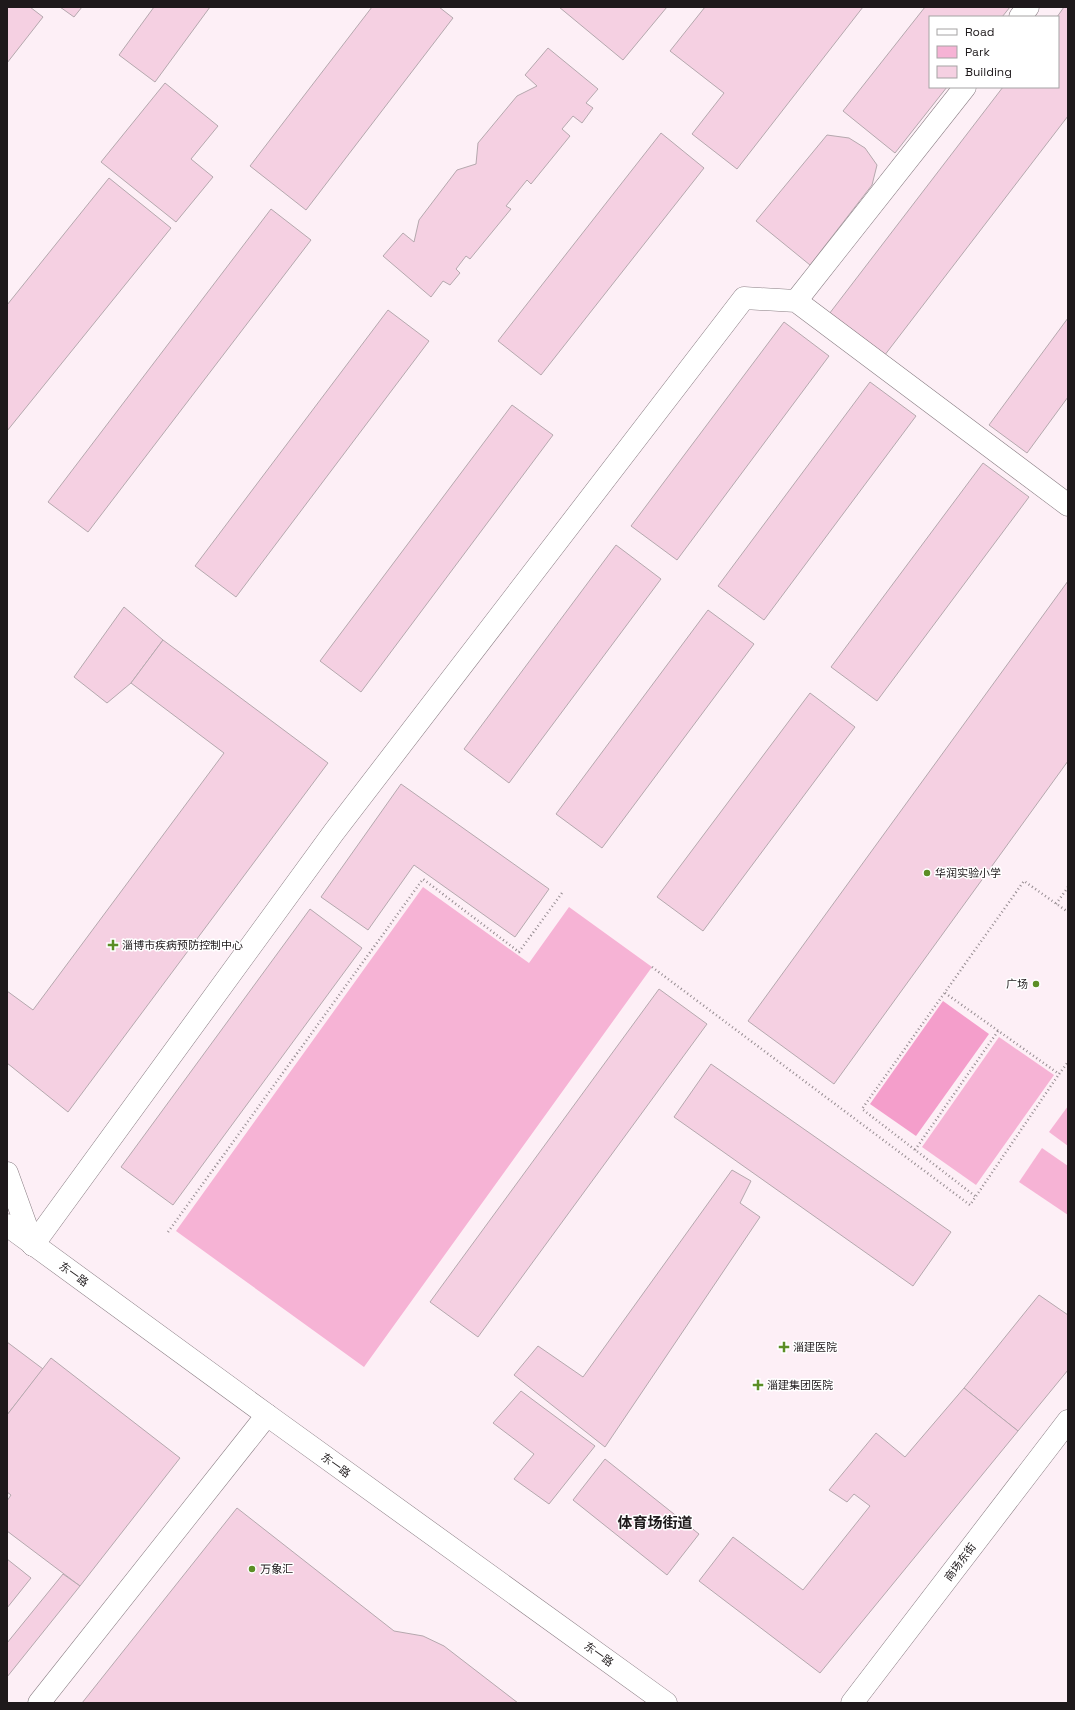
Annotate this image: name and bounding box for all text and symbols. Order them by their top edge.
legend [929,16,1059,88]
text: Road [965,24,994,40]
text: Park [965,44,990,60]
text: Building [965,64,1012,80]
place label: 华润实验小学 [935,866,1001,880]
marker: 华润实验小学 [922,868,932,878]
place label: 淄博市疾病预防控制中心 [122,938,243,952]
marker: 淄博市疾病预防控制中心 [107,939,119,951]
place label: 广场 [1006,977,1028,991]
marker: 广场 [1031,979,1041,989]
street label: 东一路 [57,1259,91,1289]
place label: 淄建医院 [793,1340,837,1354]
marker: 淄建医院 [778,1341,790,1353]
place label: 淄建集团医院 [767,1378,833,1392]
marker: 淄建集团医院 [752,1379,764,1391]
street label: 东一路 [319,1450,353,1480]
district label: 体育场街道 [617,1513,693,1532]
street label: 商场东街 [941,1540,979,1584]
place label: 万象汇 [260,1562,293,1576]
marker: 万象汇 [247,1564,257,1574]
street label: 东一路 [582,1639,616,1669]

